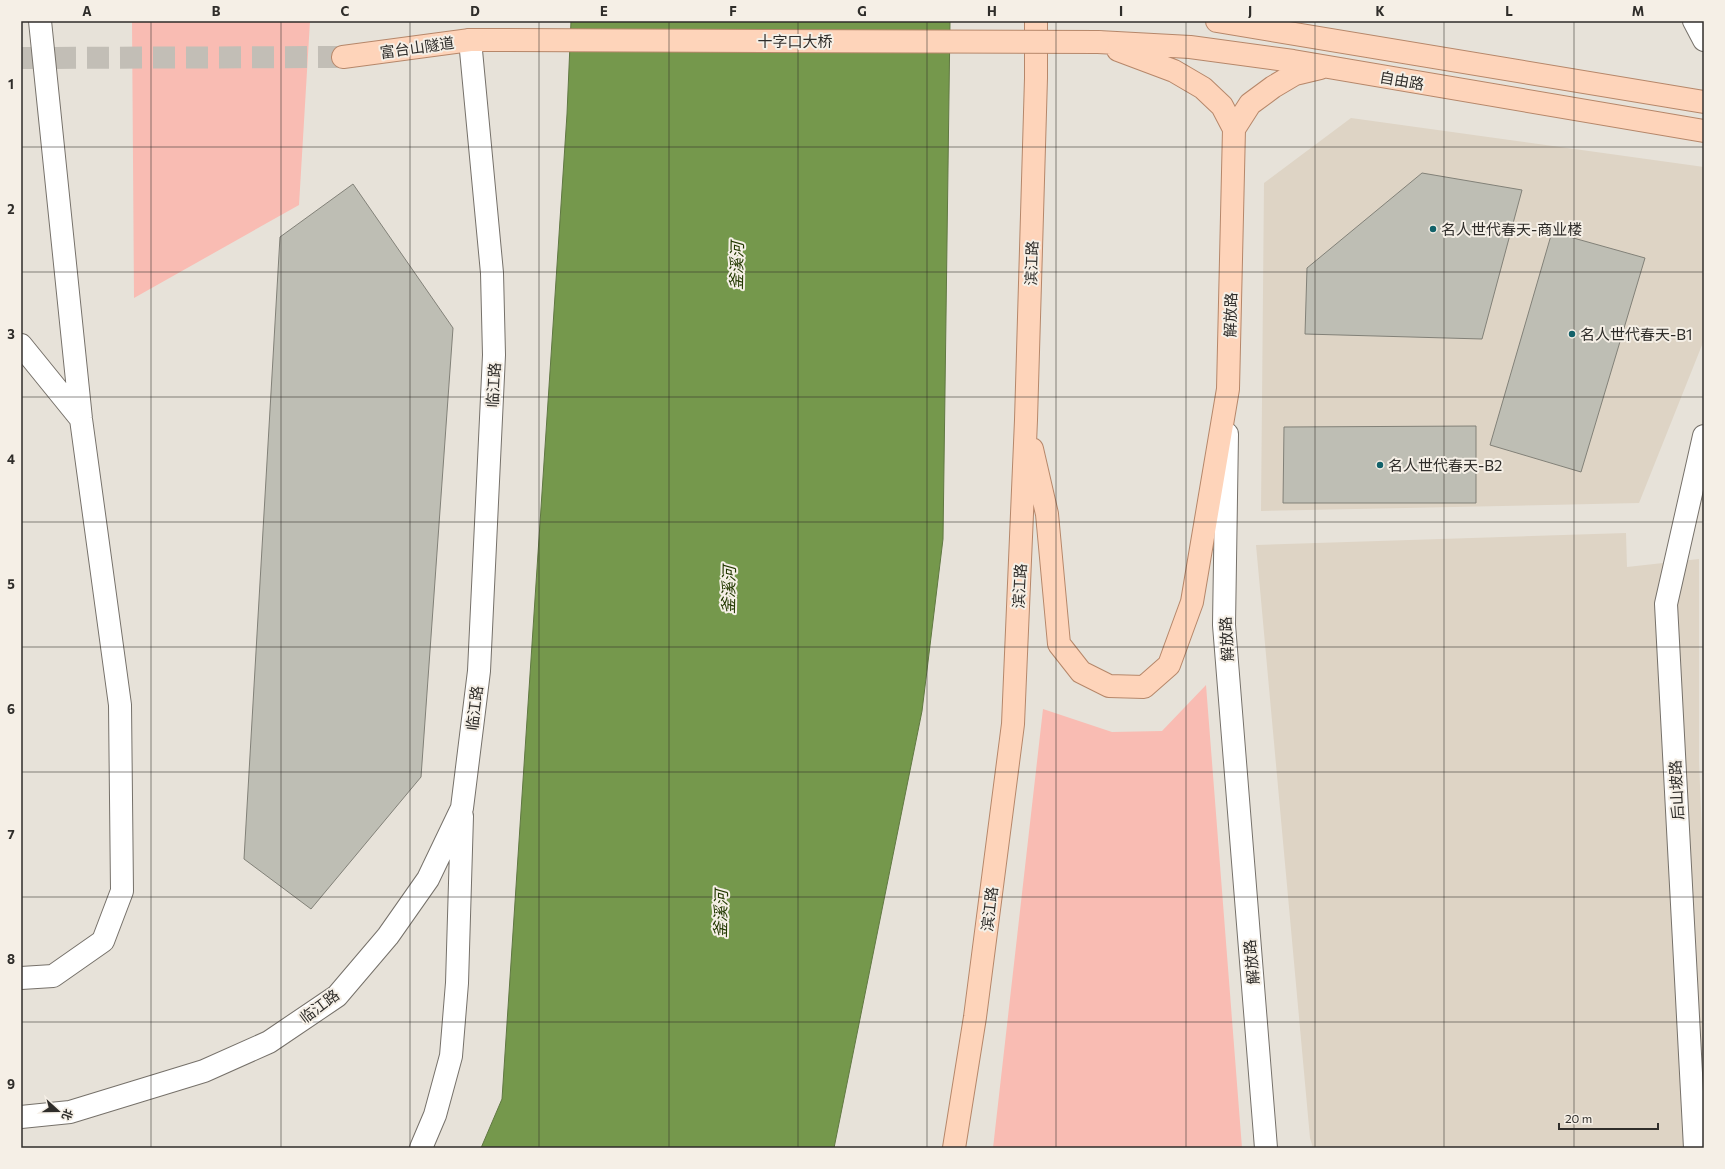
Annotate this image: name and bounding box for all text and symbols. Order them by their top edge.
text: A [82,3,92,19]
text: B [212,3,221,19]
text: C [341,3,350,19]
text: D [470,3,480,19]
text: E [600,3,608,19]
text: F [729,3,737,19]
text: G [857,3,867,19]
text: H [987,3,997,19]
text: I [1119,3,1123,19]
text: J [1248,3,1252,19]
text: K [1375,3,1385,19]
text: L [1505,3,1513,19]
text: M [1632,3,1644,19]
street label: 十字口大桥 [757,32,833,50]
street label: 富台山隧道 [379,33,455,61]
street label: 自由路 [1378,67,1426,93]
text: 1 [8,76,14,92]
text: 2 [7,201,15,217]
place label: 名人世代春天-商业楼 [1441,220,1582,238]
marker: 名人世代春天-商业楼 [1428,224,1438,234]
water label: 釜溪河 [726,239,746,290]
street label: 滨江路 [1021,240,1041,286]
street label: 解放路 [1221,292,1239,338]
place label: 名人世代春天-B1 [1580,325,1692,343]
text: 3 [7,326,15,342]
marker: 名人世代春天-B1 [1567,329,1577,339]
street label: 临江路 [483,362,503,408]
text: 4 [7,451,15,467]
place label: 名人世代春天-B2 [1388,456,1502,474]
marker: 名人世代春天-B2 [1375,460,1385,470]
water label: 釜溪河 [718,563,738,614]
street label: 滨江路 [1009,563,1029,609]
text: 5 [7,576,15,592]
street label: 解放路 [1216,616,1236,662]
street label: 临江路 [462,685,486,731]
text: 6 [7,701,15,717]
street label: 后山坡路 [1665,760,1687,820]
text: 7 [7,826,15,842]
street label: 滨江路 [977,886,1001,932]
water label: 釜溪河 [710,887,730,938]
street label: 解放路 [1240,939,1262,985]
text: 8 [7,951,15,967]
street label: 临江路 [296,985,342,1027]
text: 9 [7,1076,15,1092]
north arrow [38,1091,78,1131]
scale bar [1559,1105,1658,1131]
text: 北 [60,1107,76,1122]
text: 20 m [1565,1111,1592,1125]

